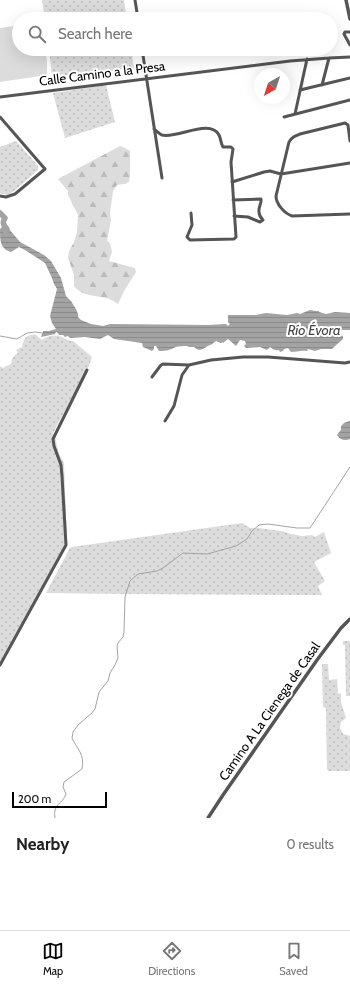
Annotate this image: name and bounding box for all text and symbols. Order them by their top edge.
search box [12,12,338,56]
icon: search [26,23,48,45]
text: Search here [58,25,133,43]
street label: Calle Camino a la Presa [38,57,167,89]
north arrow [254,68,290,104]
water label: Río Évora [287,321,341,339]
street label: Camino A La Cienega de Casal [215,639,323,783]
scale bar [12,790,107,809]
text: 200 m [18,792,51,806]
text: Nearby [16,834,69,854]
text: 0 results [286,836,334,852]
tab: Map [42,940,64,978]
tab: Directions [148,940,195,978]
tab: Saved [279,940,308,978]

